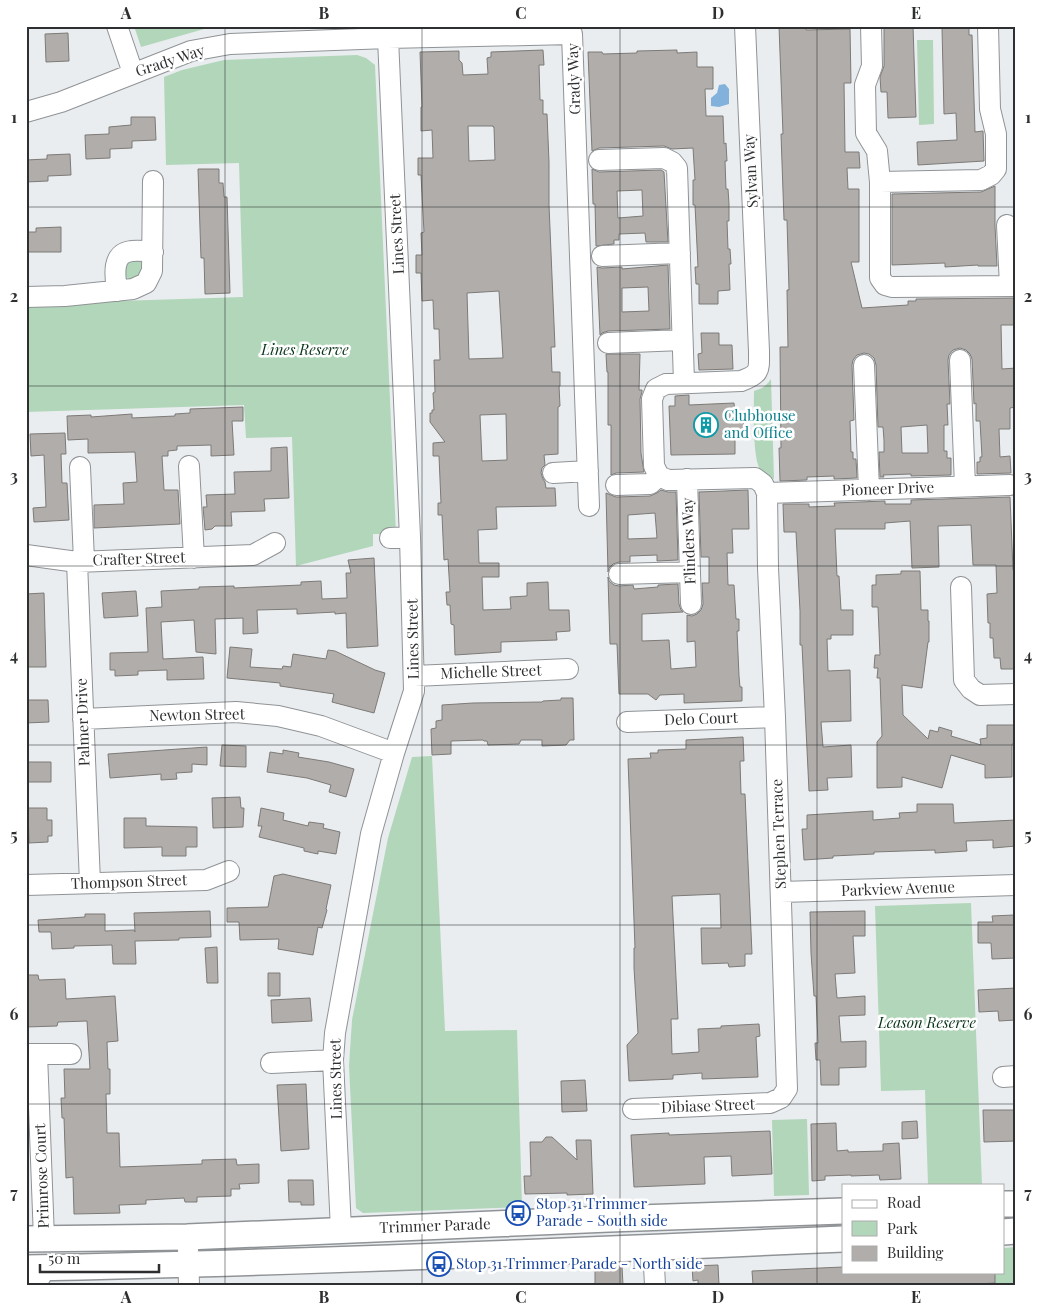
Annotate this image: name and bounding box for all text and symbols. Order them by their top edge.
text: A [120,2,132,23]
text: B [319,2,330,23]
text: C [515,2,527,23]
text: D [712,2,724,23]
text: E [911,2,921,23]
street label: Grady Way [133,39,207,81]
street label: Grady Way [562,42,584,115]
text: 1 [11,106,17,127]
text: 1 [1025,106,1031,127]
street label: Sylvan Way [738,133,762,209]
street label: Lines Street [384,193,408,275]
text: 2 [10,285,18,306]
text: 2 [1024,285,1032,306]
park label: Lines Reserve [260,339,349,359]
place label: Clubhouse and Office [724,405,796,442]
building icon: Clubhouse and Office [693,412,719,438]
text: 3 [10,465,18,486]
text: 3 [1024,465,1032,486]
street label: Pioneer Drive [841,476,934,500]
street label: Flinders Way [676,497,700,585]
street label: Crafter Street [92,546,186,570]
street label: Lines Street [401,598,423,679]
text: 4 [10,644,18,665]
text: 4 [1024,644,1032,665]
street label: Michelle Street [440,659,543,683]
street label: Palmer Drive [70,678,94,766]
street label: Newton Street [149,703,246,725]
street label: Delo Court [664,707,739,729]
street label: Stephen Terrace [766,779,790,890]
text: 5 [10,824,18,845]
text: 5 [1024,824,1032,845]
street label: Thompson Street [71,869,188,893]
street label: Parkview Avenue [841,876,955,900]
text: 6 [10,1003,19,1024]
text: 6 [1024,1003,1033,1024]
park label: Leason Reserve [877,1012,977,1032]
street label: Lines Street [324,1038,346,1119]
street label: Dibiase Street [661,1093,756,1117]
street label: Primrose Court [29,1123,53,1229]
text: 7 [10,1182,18,1203]
text: 7 [1024,1182,1032,1203]
legend [842,1184,1004,1274]
text: Road [887,1192,921,1212]
place label: Stop 31 Trimmer Parade - South side [536,1193,668,1230]
bus stop icon: Stop 31 Trimmer Parade - South side [505,1200,531,1226]
street label: Trimmer Parade [379,1213,491,1237]
text: Park [887,1218,919,1238]
scale bar [40,1241,159,1273]
text: Building [887,1242,944,1262]
text: 50 m [48,1248,81,1268]
bus stop icon: Stop 31 Trimmer Parade - North side [426,1251,452,1277]
place label: Stop 31 Trimmer Parade - North side [456,1253,703,1273]
text: A [120,1286,132,1307]
text: B [319,1286,330,1307]
text: C [515,1286,527,1307]
text: D [712,1286,724,1307]
text: E [911,1286,921,1307]

